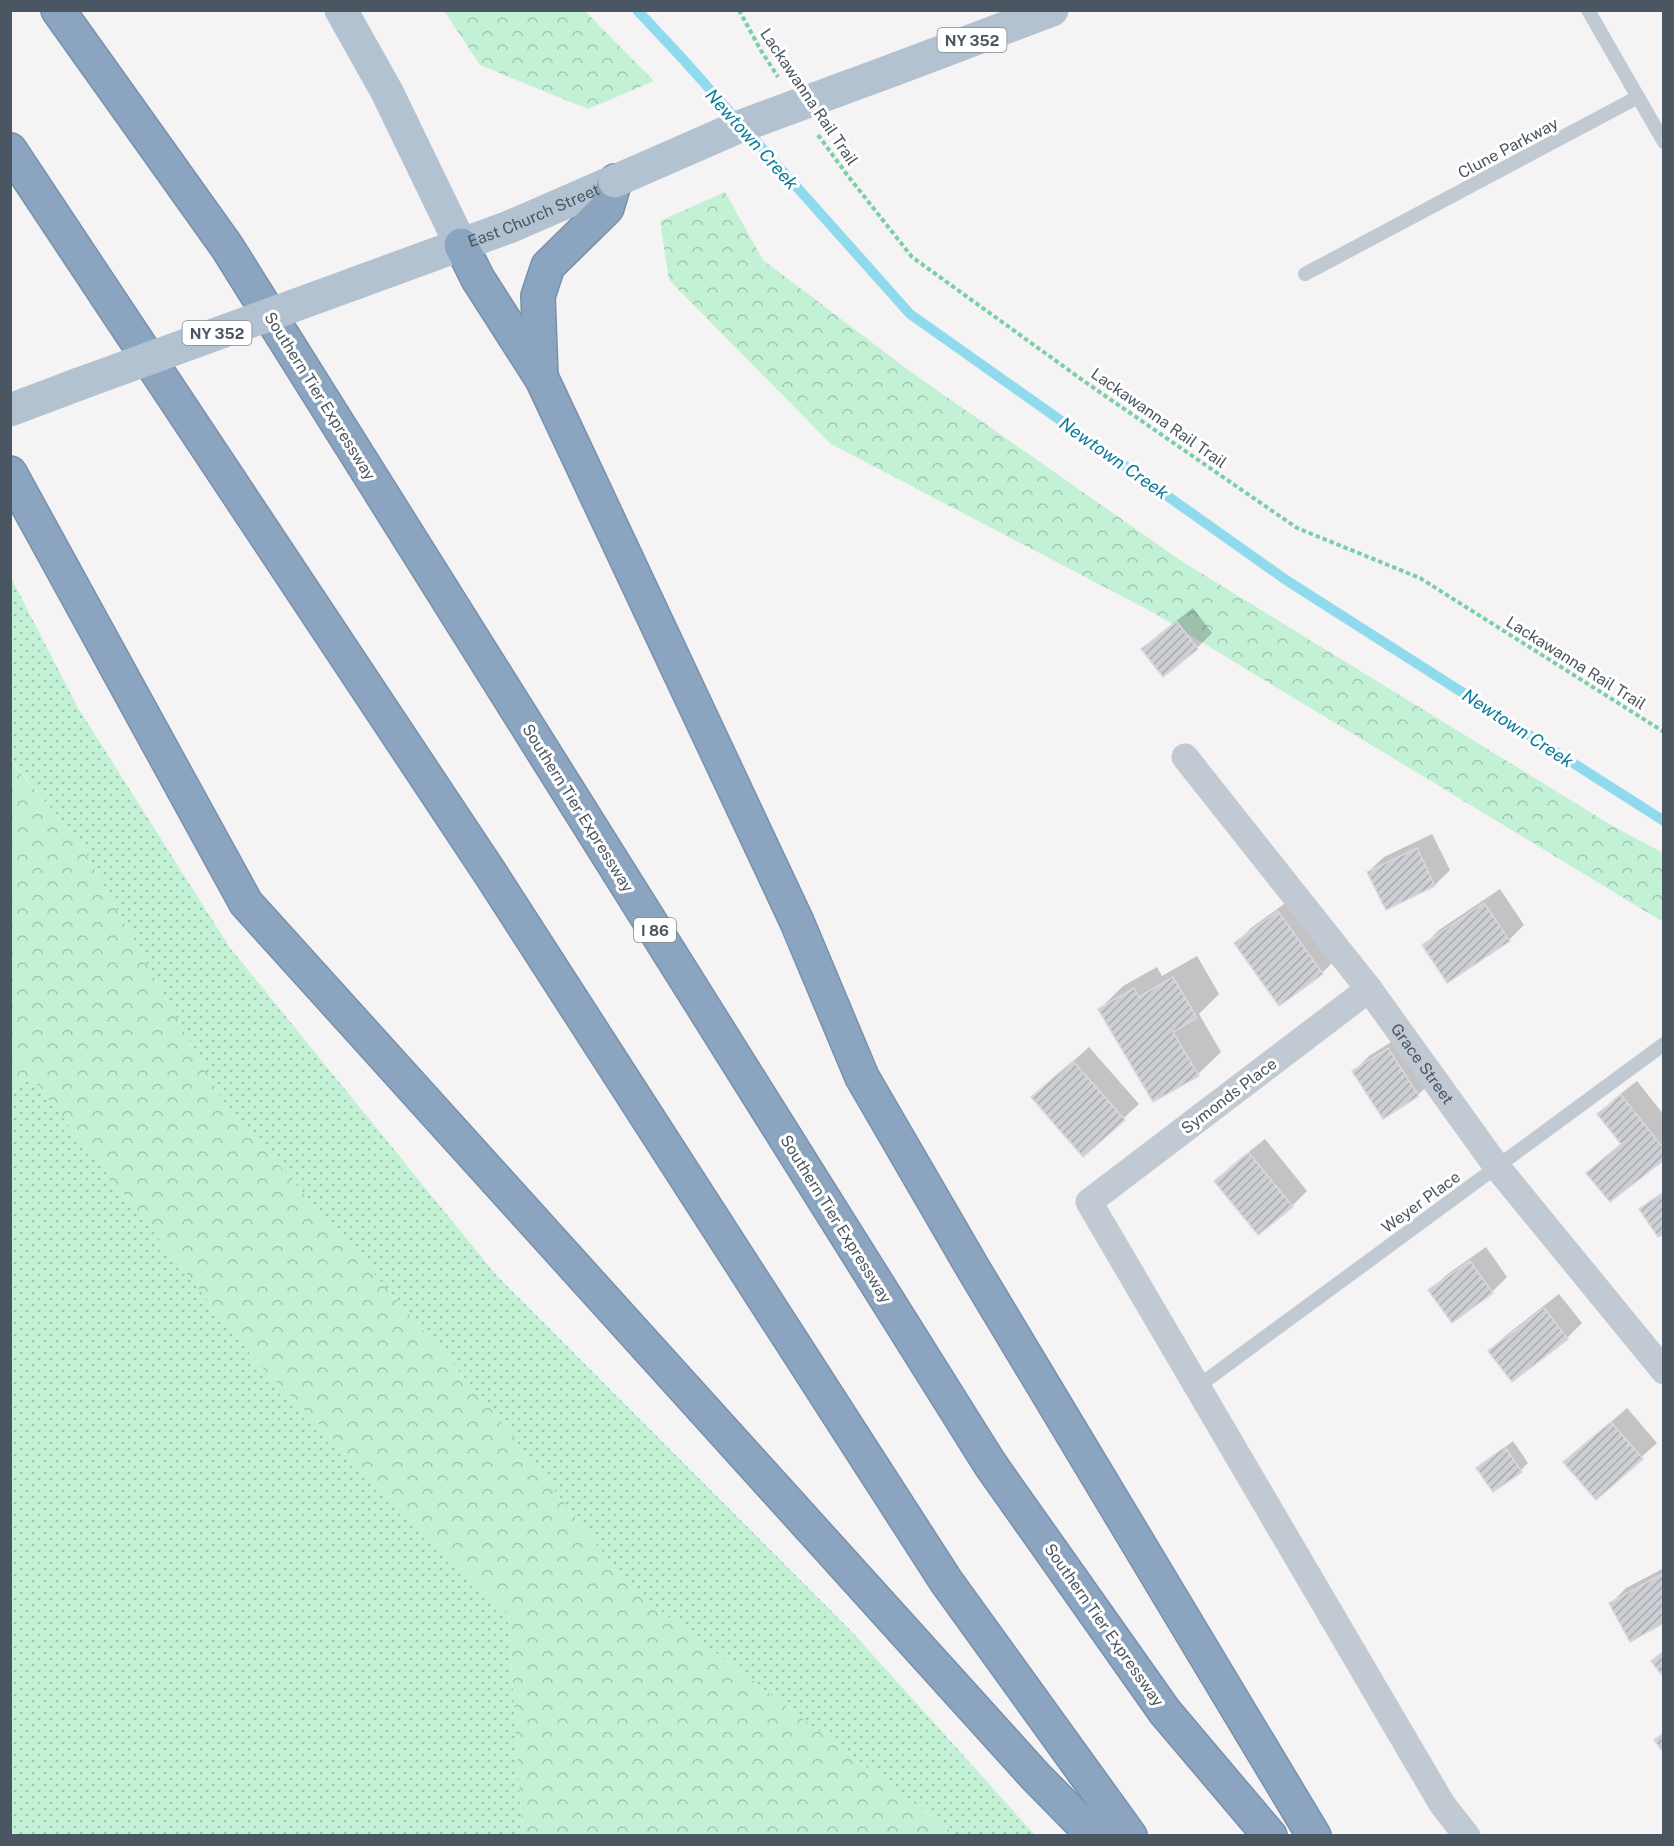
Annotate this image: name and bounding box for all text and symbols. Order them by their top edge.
street label: Lackawanna Rail Trail [756,25,862,169]
road number: NY 352 [938,28,1006,52]
water label: Newtown Creek [701,84,803,194]
street label: Clune Parkway [1455,113,1562,182]
street label: East Church Street [465,179,602,251]
street label: Southern Tier Expressway [260,308,380,484]
road number: NY 352 [182,321,252,345]
street label: Lackawanna Rail Trail [1088,364,1231,472]
water label: Newtown Creek [1056,413,1173,503]
street label: Lackawanna Rail Trail [1503,612,1649,714]
water label: Newtown Creek [1459,684,1578,772]
street label: Southern Tier Expressway [518,720,638,896]
road number: I 86 [634,918,676,942]
street label: Grace Street [1387,1020,1458,1108]
street label: Symonds Place [1178,1054,1280,1138]
street label: Southern Tier Expressway [776,1131,896,1307]
street label: Weyer Place [1378,1167,1464,1237]
street label: Southern Tier Expressway [1040,1540,1168,1711]

